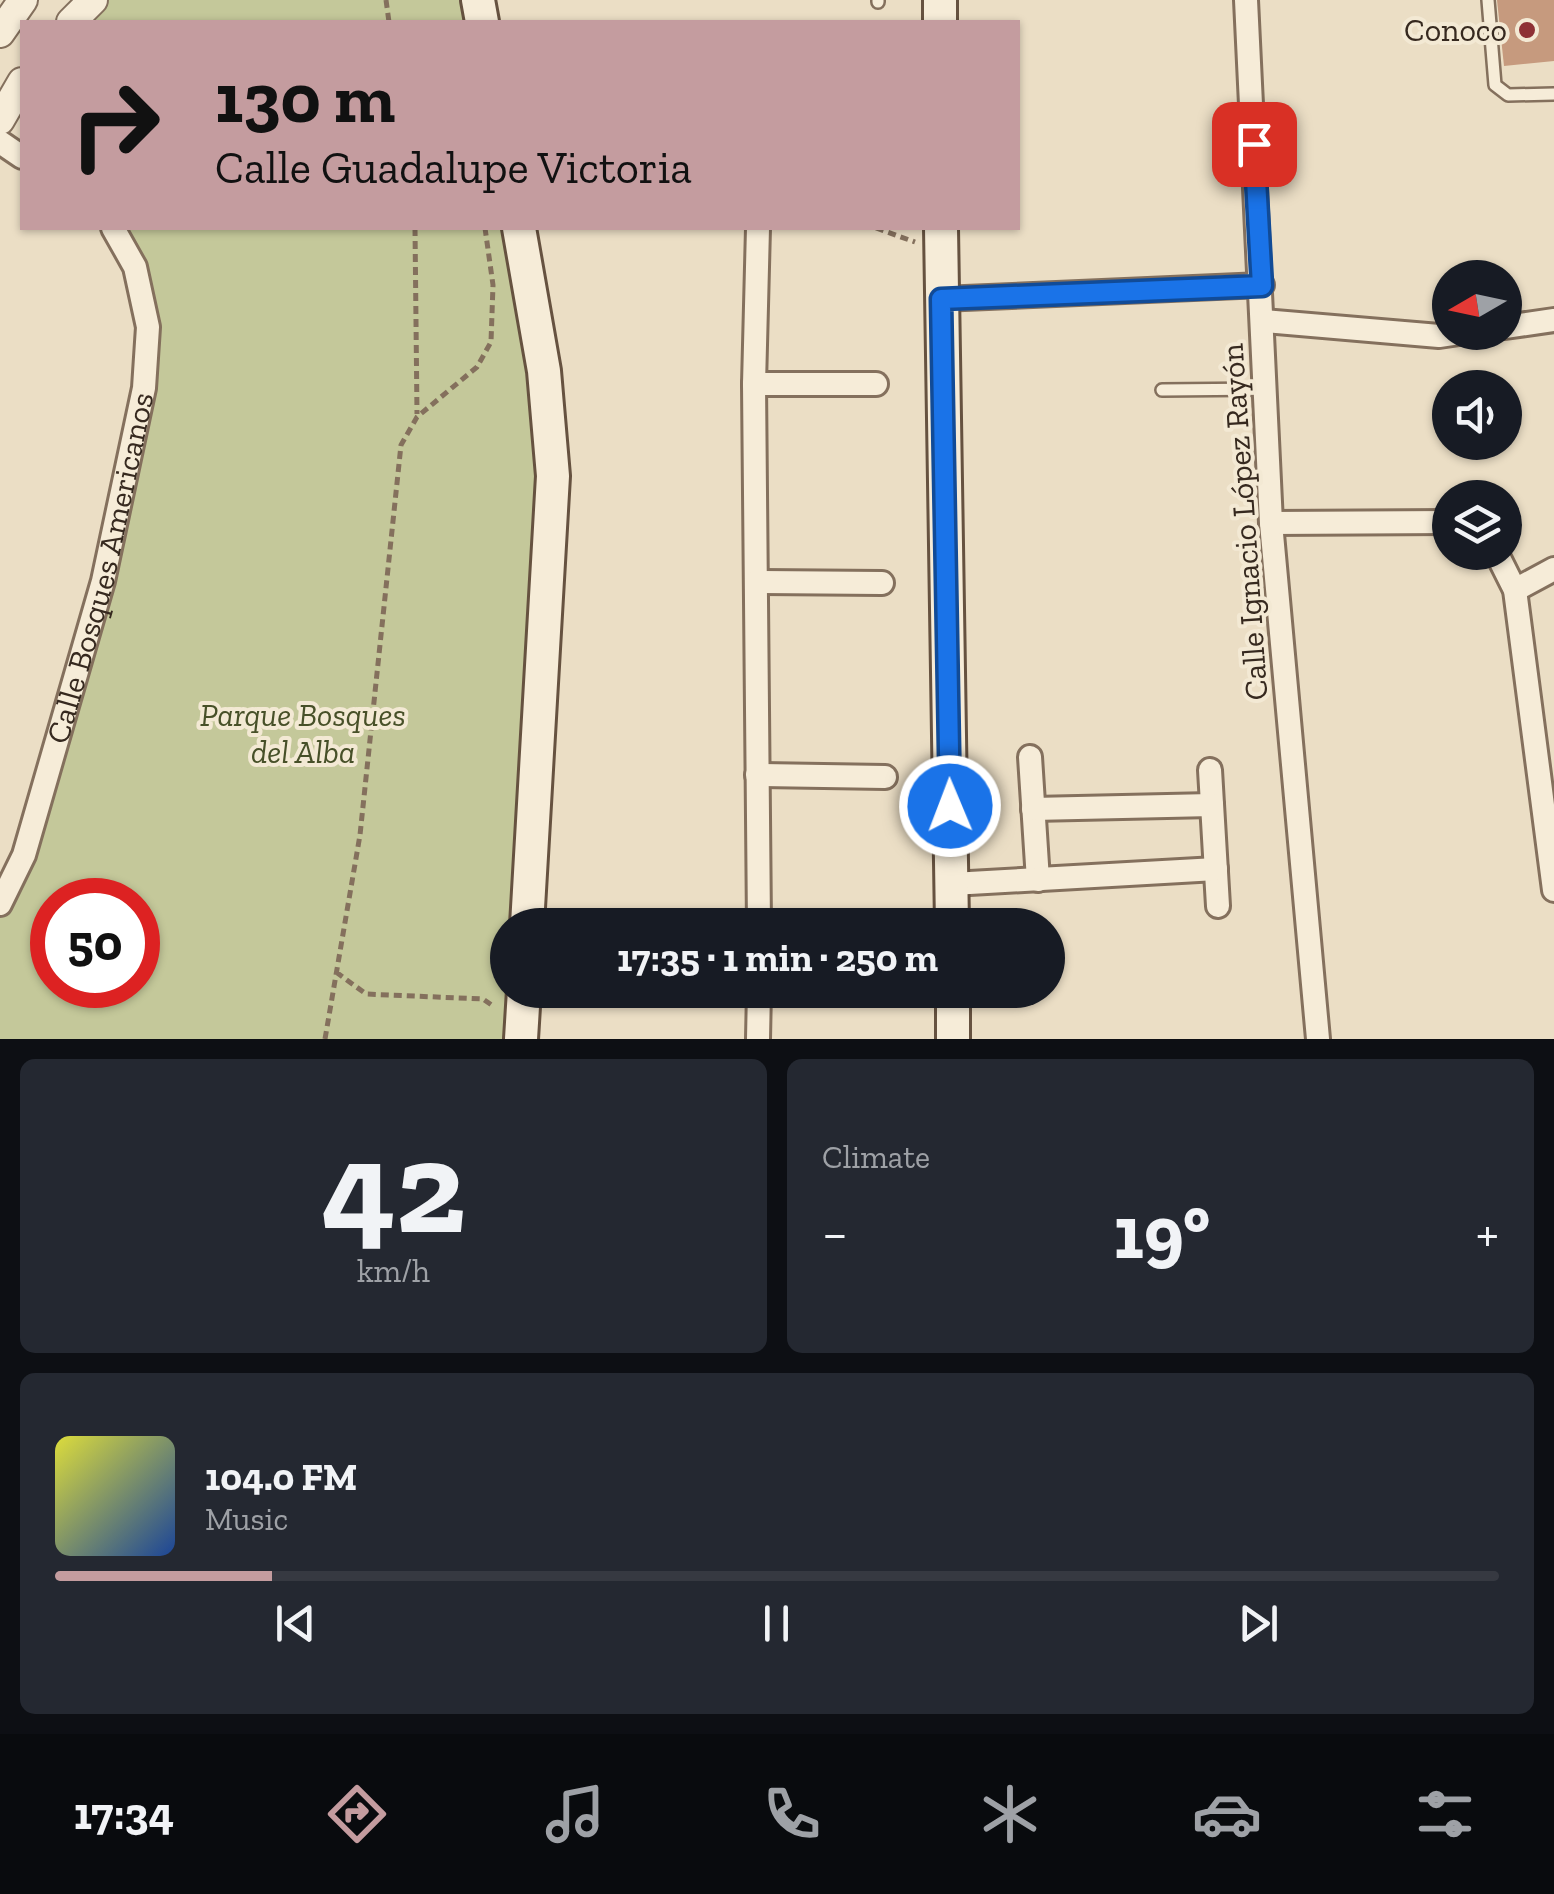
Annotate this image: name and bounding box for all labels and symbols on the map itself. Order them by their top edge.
place label: Conoco [1404,11,1507,49]
marker: Conoco [1516,19,1538,41]
pin [1212,102,1297,187]
north arrow [1432,260,1522,350]
street label: Calle Ignacio López Rayón [1213,342,1275,702]
street label: Calle Bosques Americanos [38,389,162,748]
park label: Parque Bosques del Alba [200,696,406,771]
position arrow [898,754,1002,858]
speed limit sign: 50 [30,878,160,1008]

